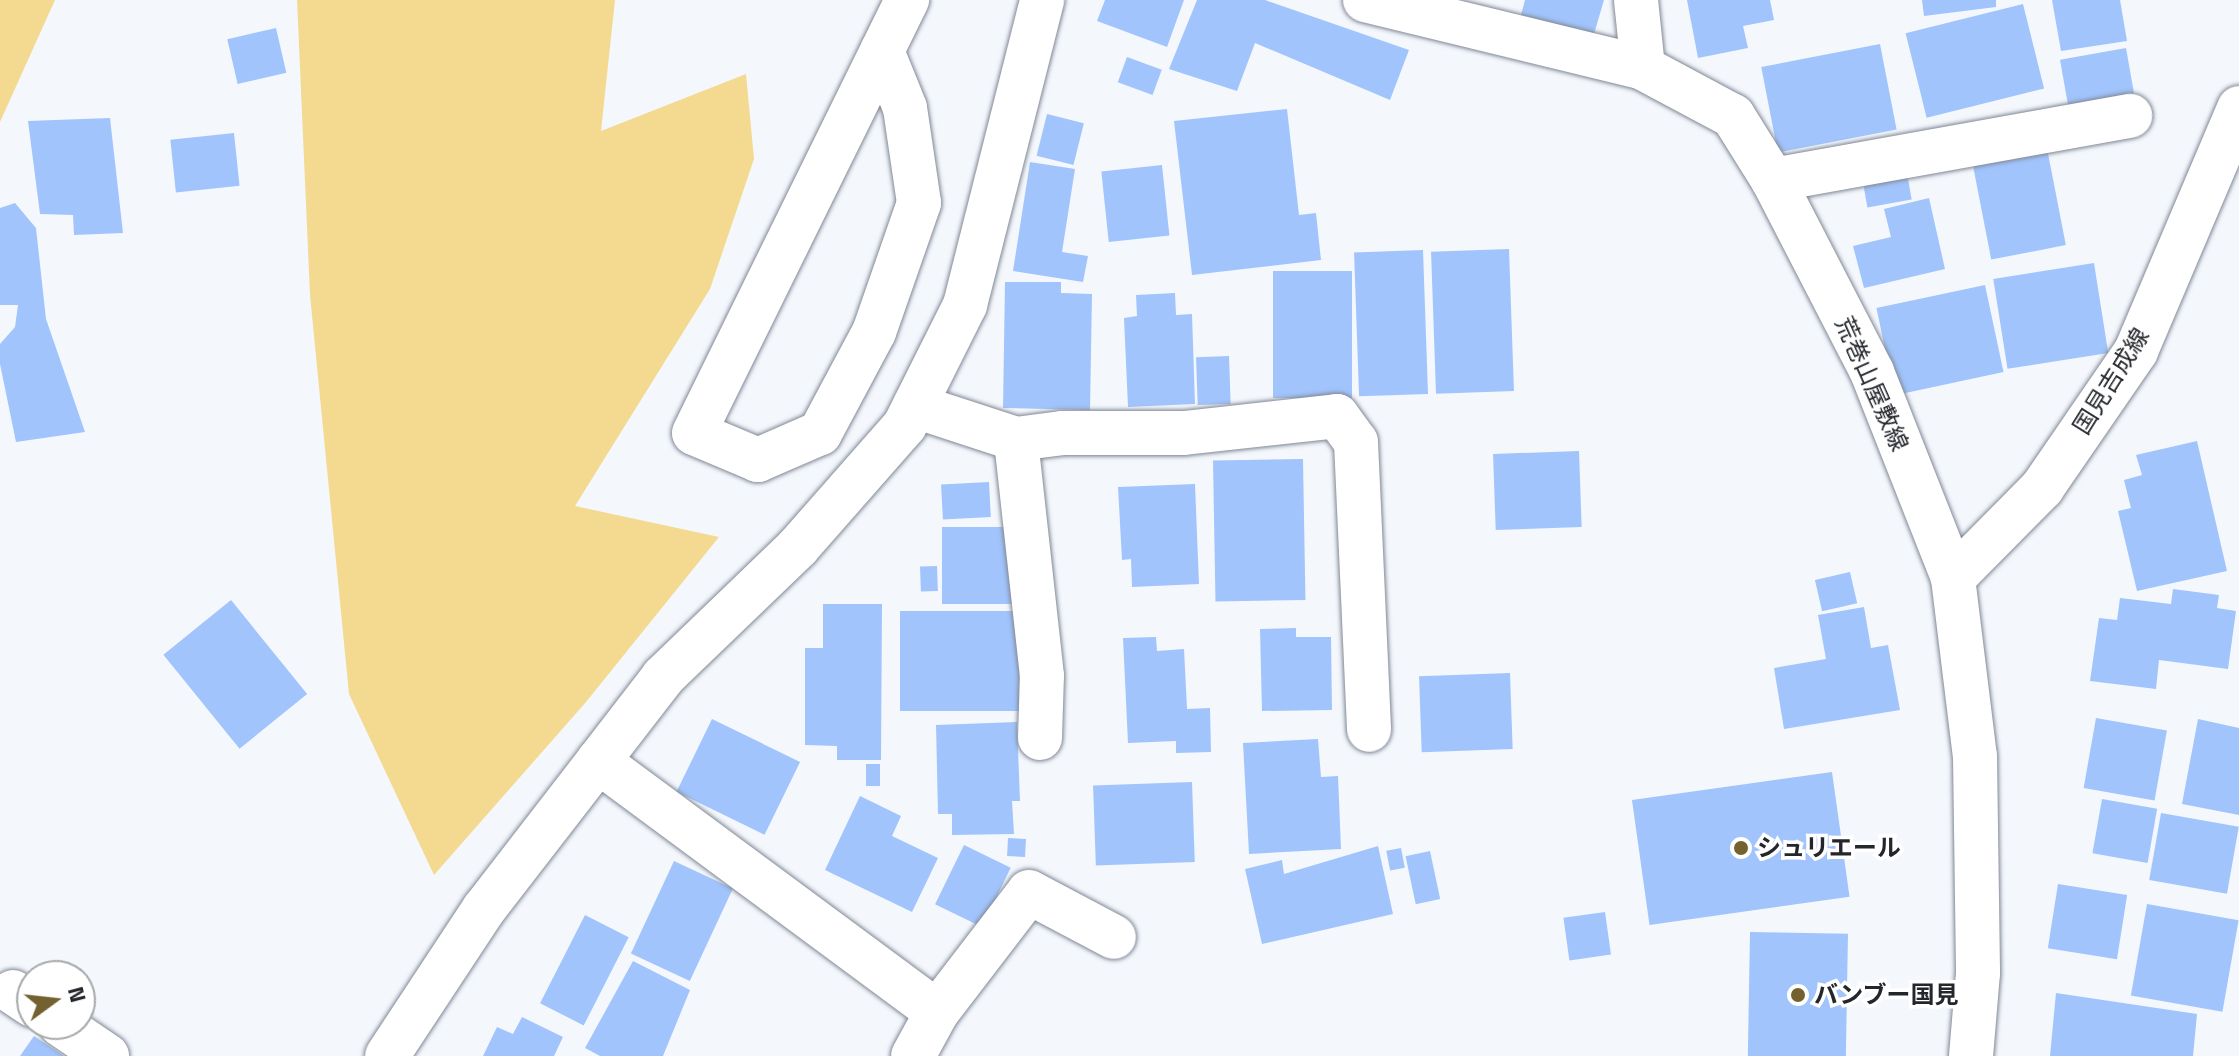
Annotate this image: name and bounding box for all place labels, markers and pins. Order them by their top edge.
place label: シュリエール [1757,834,1901,862]
marker: シュリエール [1732,839,1750,857]
place label: バンブー国見 [1814,981,1958,1009]
marker: バンブー国見 [1789,986,1807,1004]

